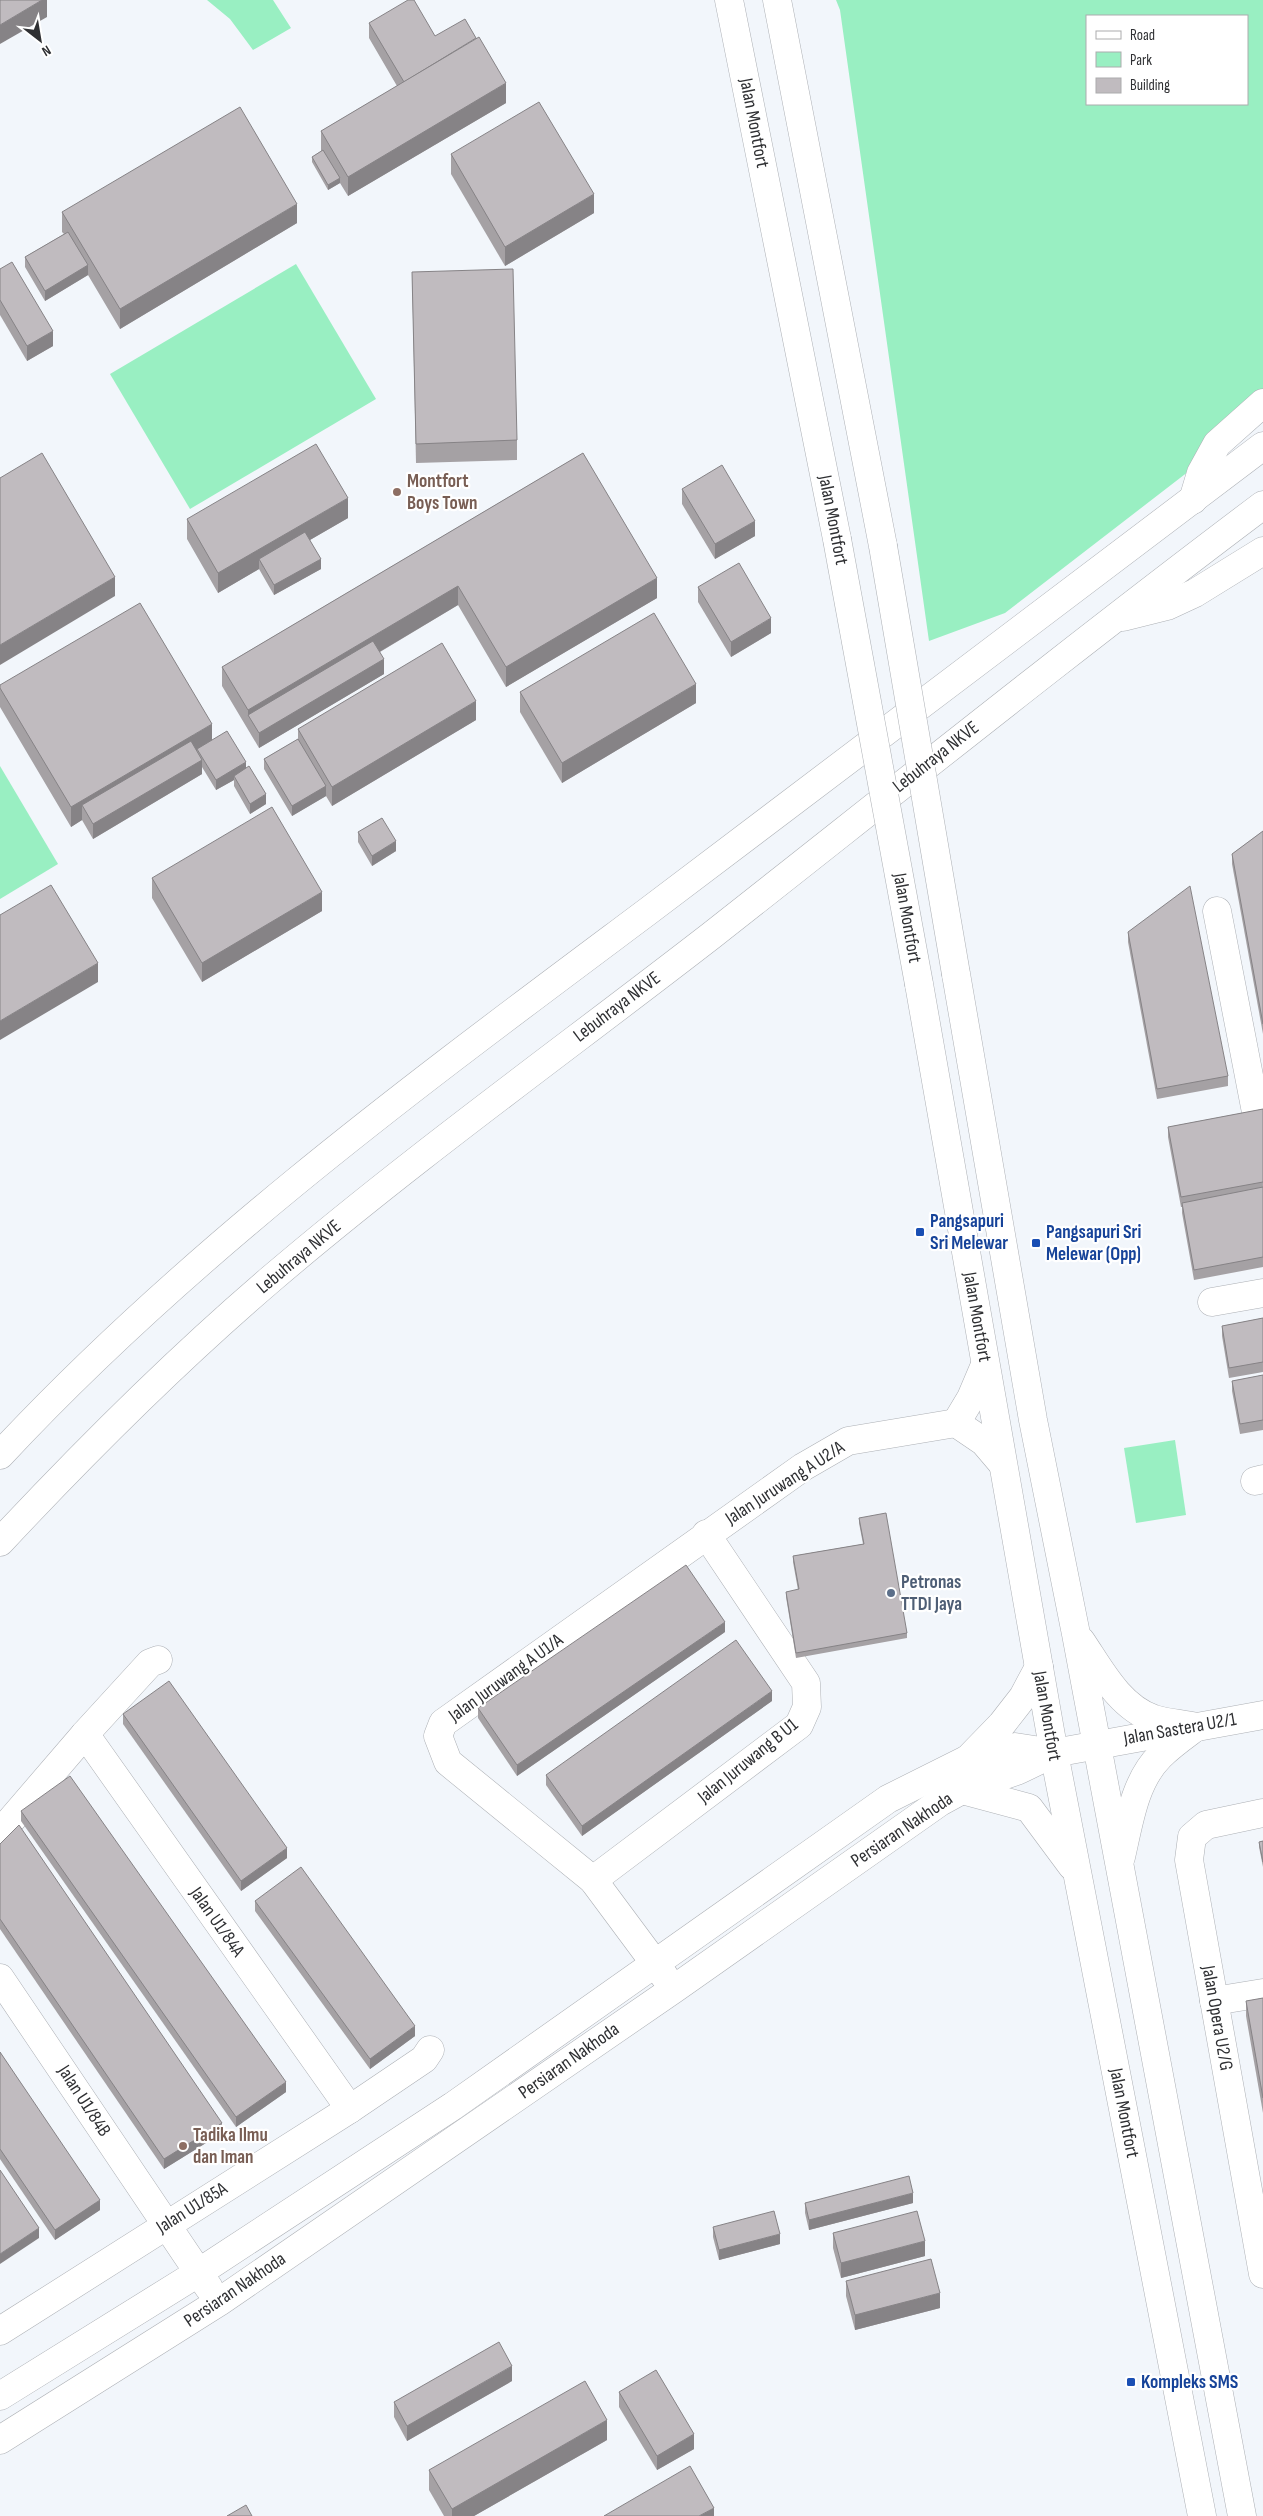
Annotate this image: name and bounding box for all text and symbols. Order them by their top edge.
north arrow [15,15,65,65]
legend [1086,15,1248,105]
text: Road [1130,26,1155,45]
text: N [39,42,54,60]
text: Park [1130,51,1152,70]
street label: Jalan Montfort [734,75,774,170]
text: Building [1130,76,1170,95]
place label: Montfort Boys Town [407,470,478,515]
street label: Jalan Montfort [813,472,853,567]
marker: Montfort Boys Town [391,486,403,498]
street label: Lebuhraya NKVE [888,716,984,798]
street label: Jalan Montfort [888,870,926,965]
street label: Lebuhraya NKVE [569,967,665,1047]
place label: Pangsapuri Sri Melewar [930,1210,1008,1255]
street label: Lebuhraya NKVE [252,1215,346,1299]
place label: Pangsapuri Sri Melewar (Opp) [1046,1221,1141,1266]
marker: Pangsapuri Sri Melewar [914,1226,926,1238]
marker: Pangsapuri Sri Melewar (Opp) [1030,1237,1042,1249]
street label: Jalan Montfort [958,1269,996,1364]
street label: Jalan Juruwang A U2/A [720,1436,849,1531]
place label: Petronas TTDI Jaya [901,1571,962,1616]
marker: Petronas TTDI Jaya [885,1587,897,1599]
street label: Jalan Juruwang A U1/A [443,1628,568,1728]
street label: Jalan Montfort [1028,1668,1066,1763]
street label: Jalan Sastera U2/1 [1121,1708,1239,1750]
street label: Jalan Juruwang B U1 [692,1713,803,1809]
street label: Persiaran Nakhoda [847,1788,957,1872]
street label: Jalan U1/84A [184,1882,250,1962]
street label: Jalan Opera U2/G [1196,1963,1238,2072]
street label: Persiaran Nakhoda [514,2018,624,2104]
street label: Jalan U1/84B [52,2060,115,2141]
street label: Jalan Montfort [1104,2065,1144,2160]
place label: Tadika Ilmu dan Iman [193,2124,268,2169]
marker: Tadika Ilmu dan Iman [177,2140,189,2152]
street label: Jalan U1/85A [151,2177,232,2239]
street label: Persiaran Nakhoda [180,2248,290,2332]
place label: Kompleks SMS [1141,2371,1238,2394]
marker: Kompleks SMS [1125,2376,1137,2388]

